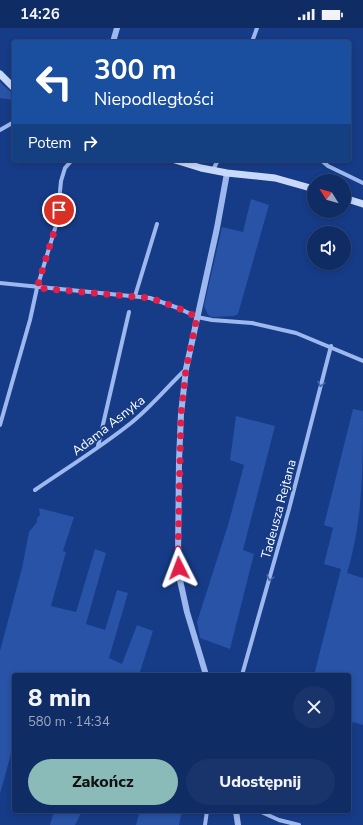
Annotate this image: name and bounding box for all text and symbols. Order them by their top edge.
text: 14:26 [20,4,60,24]
text: 300 m [94,51,177,89]
icon: left [28,56,80,108]
text: Niepodległości [94,87,214,111]
icon: right [79,132,101,154]
text: Potem [28,133,71,153]
north arrow [307,174,351,218]
map controls [307,174,351,270]
pin [42,193,76,227]
icon: arrive [48,199,70,221]
button: sound [307,226,351,270]
one-way arrow [318,381,326,387]
street label: Adama Asnyka [68,392,149,460]
street label: Tadeusza Rejtana [257,458,301,561]
position arrow [158,547,200,589]
one-way arrow [266,574,275,581]
text: 8 min [28,682,91,714]
button: close [293,686,335,728]
text: 580 m · 14:34 [28,713,110,731]
button: Zakończ [28,759,178,805]
button: Udostępnij [186,759,335,805]

